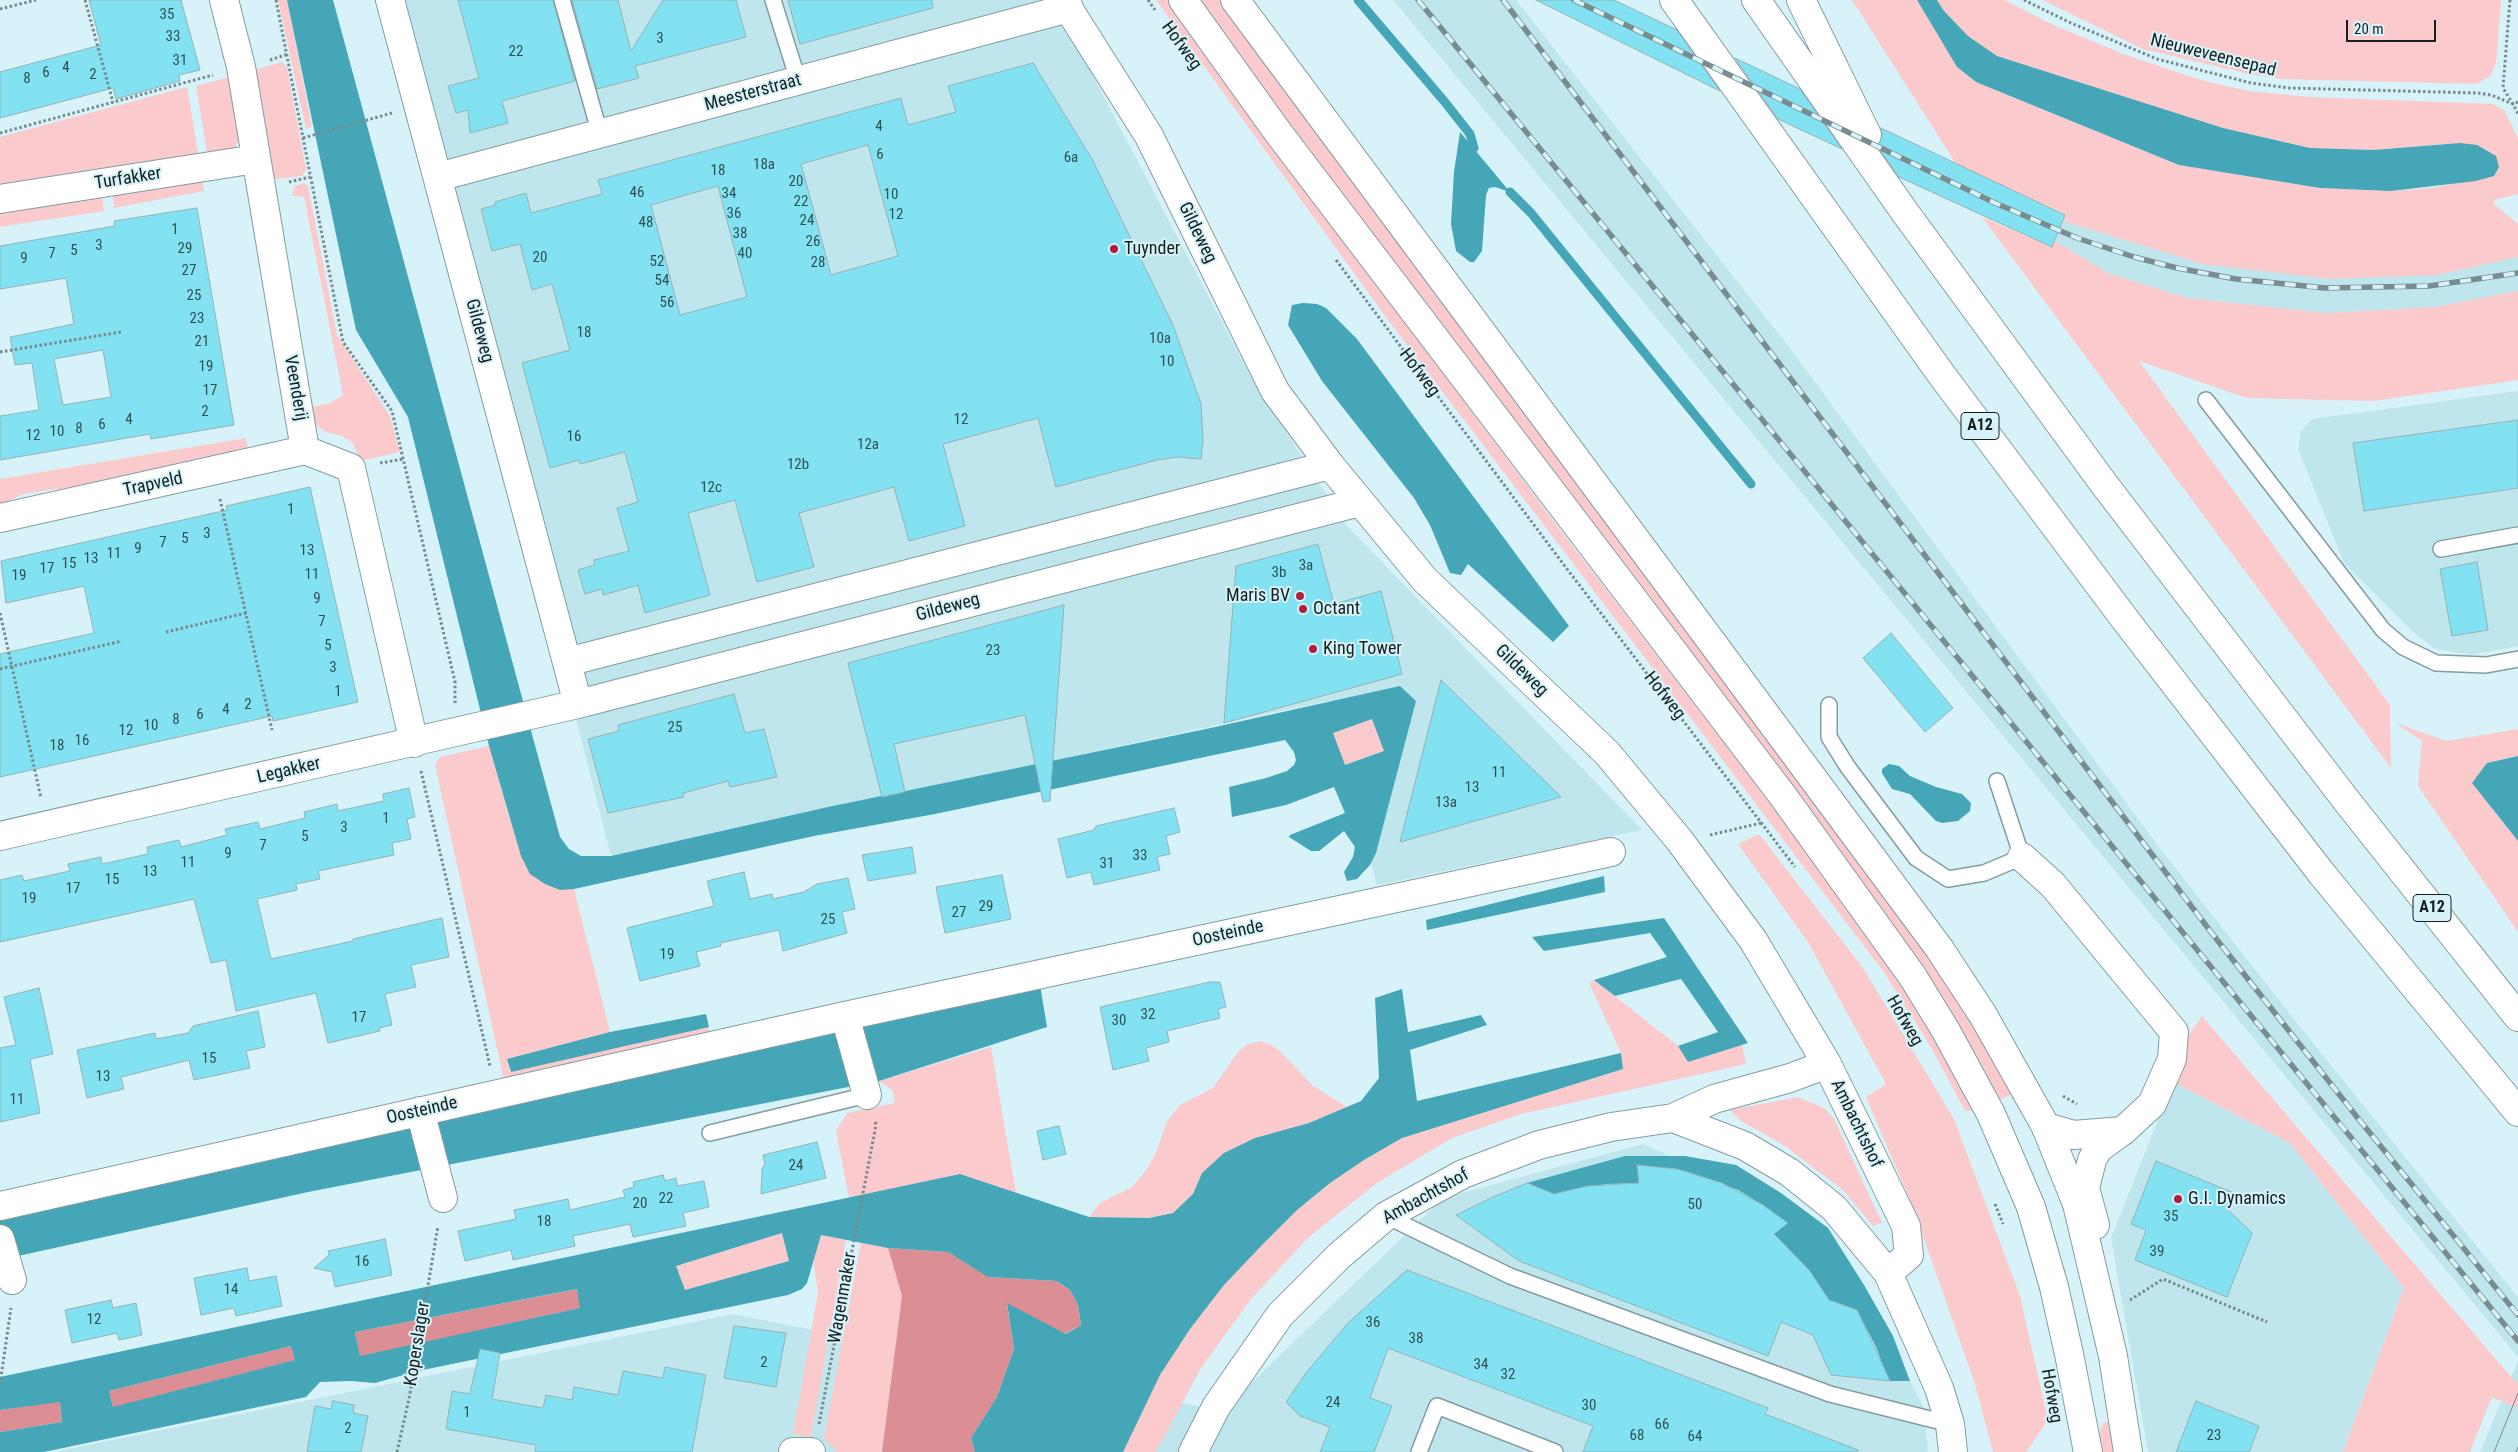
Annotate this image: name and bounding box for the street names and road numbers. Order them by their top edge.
street label: Hofweg [1156,17,1206,75]
street label: Nieuweveensepad [2148,30,2278,82]
street label: Meesterstraat [702,70,804,116]
street label: Turfakker [93,163,163,195]
street label: Gildeweg [1173,199,1221,267]
street label: Gildeweg [460,297,498,365]
street label: Hofweg [1394,345,1444,401]
street label: Veenderij [279,353,311,423]
road number: A12 [1961,412,1999,440]
street label: Trapveld [121,468,185,502]
street label: Gildeweg [914,589,982,627]
street label: Gildeweg [1490,641,1552,701]
street label: Hofweg [1639,668,1689,724]
street label: Legakker [255,753,323,789]
road number: A12 [2413,894,2451,921]
street label: Oosteinde [1191,916,1265,952]
street label: Hofweg [1881,992,1927,1050]
street label: Ambachtshof [1825,1076,1887,1172]
street label: Oosteinde [384,1092,460,1130]
street label: Ambachtshof [1379,1164,1473,1230]
street label: Wagenmaker [824,1251,862,1345]
street label: Koperslager [401,1300,435,1388]
street label: Hofweg [2036,1367,2066,1425]

